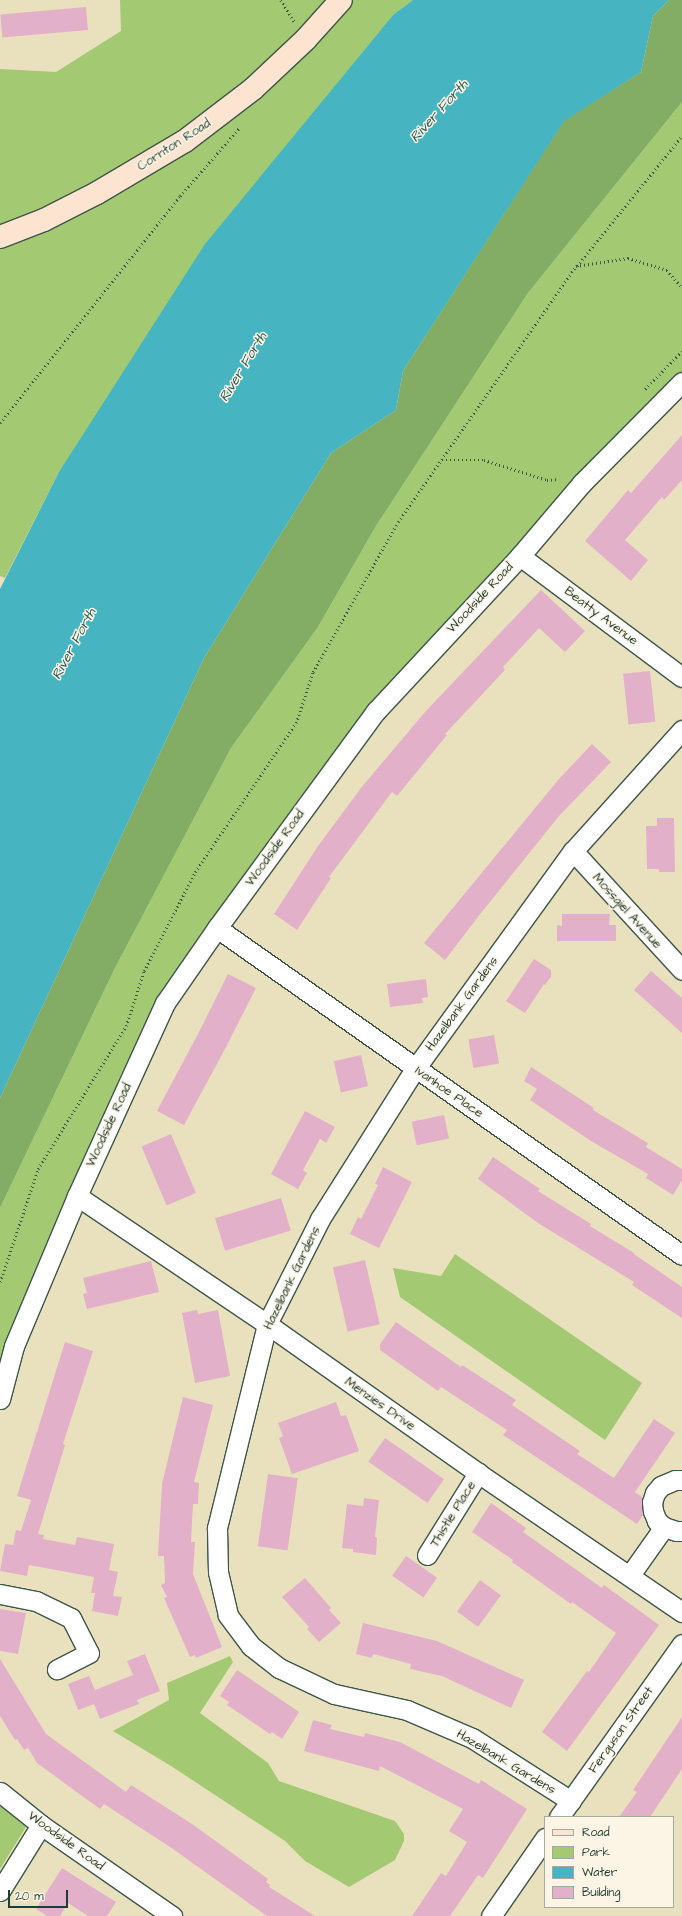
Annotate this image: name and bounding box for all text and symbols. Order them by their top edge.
water label: River Forth [407,76,471,146]
street label: Cornton Road [134,115,214,175]
water label: River Forth [216,329,270,405]
street label: Woodside Road [443,559,517,637]
street label: Beatty Avenue [561,583,641,649]
water label: River Forth [48,606,100,682]
street label: Woodside Road [242,807,308,889]
street label: Mossgiel Avenue [589,870,665,952]
street label: Hazelbank Gardens [422,954,502,1054]
street label: Ivanhoe Place [412,1063,486,1121]
street label: Woodside Road [83,1081,135,1169]
street label: Hazelbank Gardens [260,1224,324,1332]
street label: Menzies Drive [342,1374,418,1434]
street label: Thistle Place [427,1478,479,1550]
street label: Ferguson Street [585,1684,657,1776]
street label: Hazelbank Gardens [454,1726,558,1798]
street label: Woodside Road [25,1808,107,1874]
legend [544,1816,674,1908]
text: Road [582,1824,610,1841]
text: Park [582,1844,610,1861]
text: Water [582,1864,617,1881]
scale bar [10,1882,70,1908]
text: Building [582,1884,620,1901]
text: 20 m [15,1888,44,1905]

